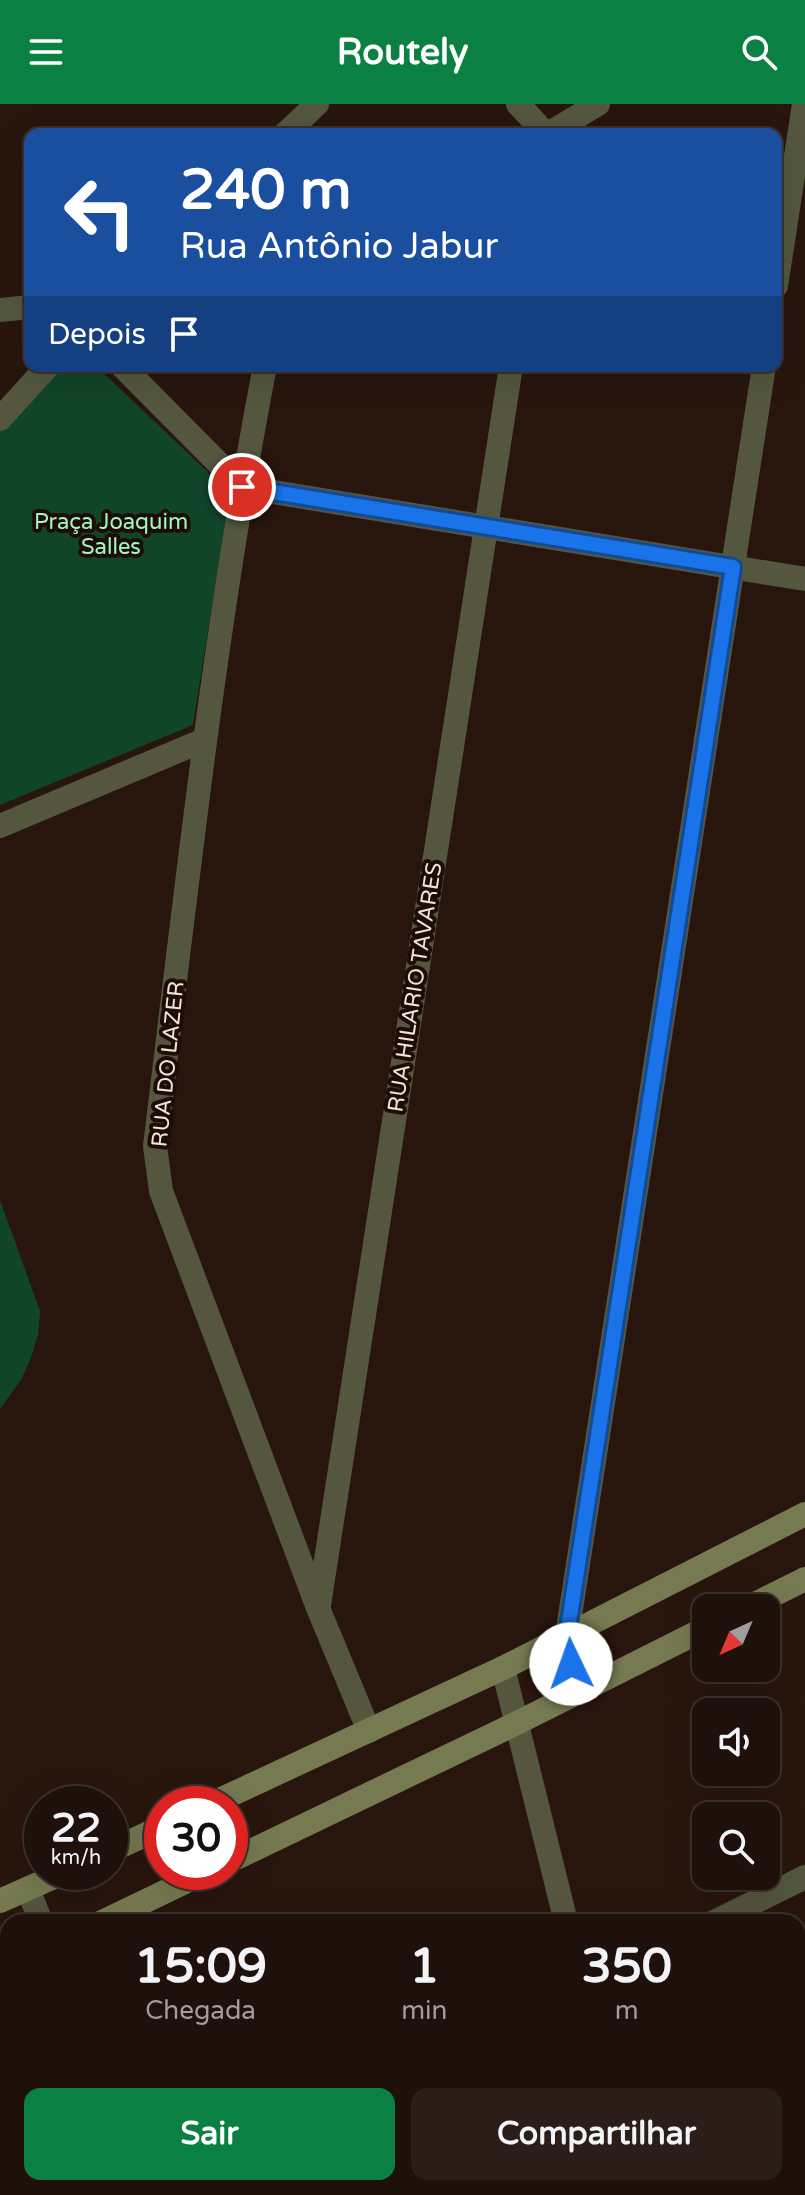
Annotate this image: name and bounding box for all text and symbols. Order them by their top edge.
icon: menu [24,30,68,74]
icon: search [737,30,781,74]
text: Routely [337,31,468,74]
text: 240 m [180,157,351,224]
icon: left [48,160,152,264]
text: Rua Antônio Jabur [180,225,498,268]
icon: arrive [162,312,206,356]
text: Depois [48,316,146,353]
pin [208,453,276,521]
icon: arrive [220,465,264,509]
park label: Praça Joaquim Salles [34,509,188,560]
street label: RUA HILARIO TAVARES [382,860,448,1114]
street label: RUA DO LAZER [146,980,190,1148]
north arrow [692,1594,780,1682]
map controls [692,1594,780,1890]
position arrow [529,1622,613,1706]
button: sound [692,1698,780,1786]
speed limit sign: 30 [144,1786,248,1890]
button: search [692,1802,780,1890]
text: 22 [51,1804,101,1852]
text: km/h [51,1846,101,1870]
text: 15:09 [134,1938,267,1996]
text: 1 [409,1938,439,1996]
text: 350 [581,1938,672,1996]
text: Chegada [145,1995,256,2026]
text: min [401,1995,447,2026]
text: m [615,1995,639,2026]
button: Sair [24,2088,395,2180]
button: Compartilhar [411,2088,782,2180]

